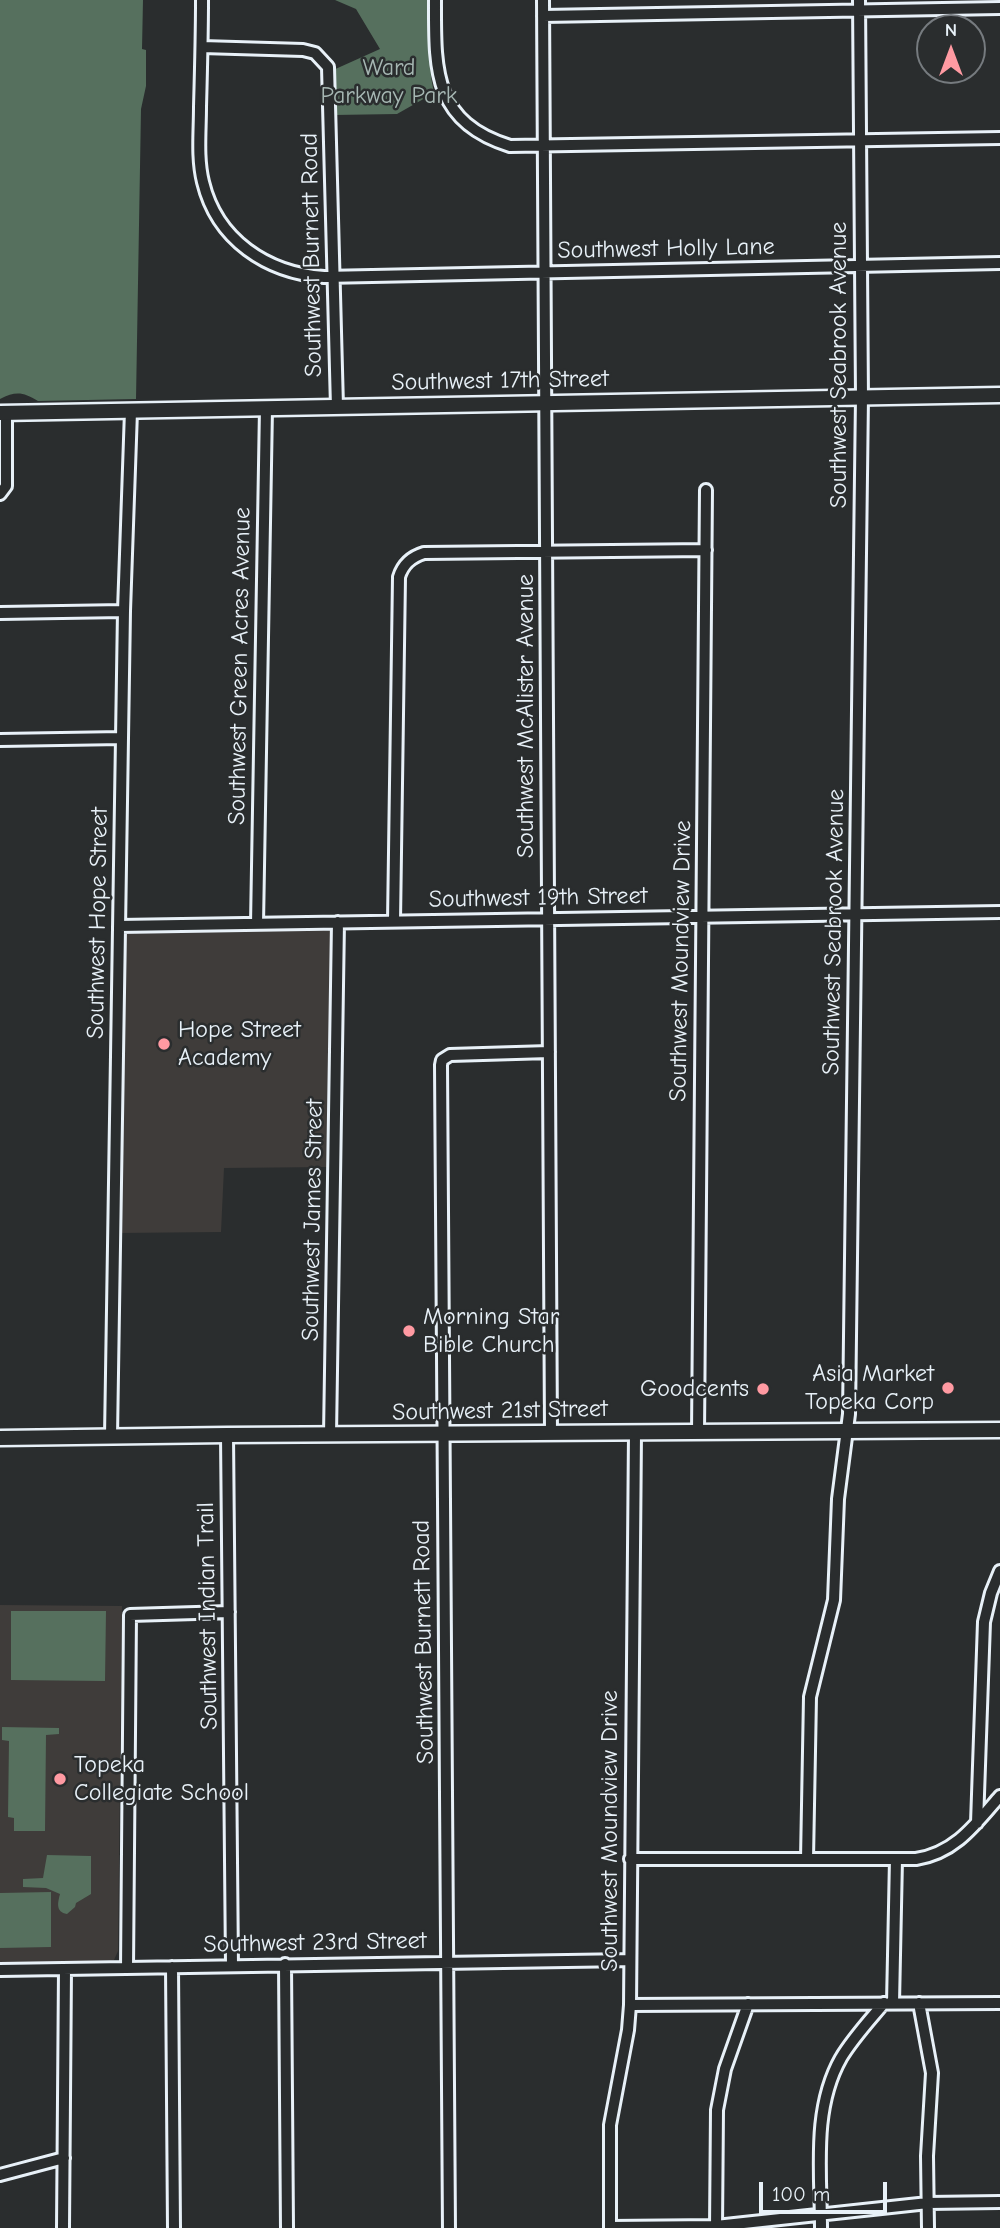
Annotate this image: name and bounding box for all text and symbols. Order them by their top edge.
north arrow [916,14,986,84]
text: N [945,19,957,41]
park label: Ward Parkway Park [321,54,457,110]
street label: Southwest Burnett Road [295,133,329,377]
street label: Southwest Seabrook Avenue [825,222,853,508]
street label: Southwest Holly Lane [557,233,775,265]
street label: Southwest 17th Street [391,365,609,397]
street label: Southwest Green Acres Avenue [223,507,257,825]
street label: Southwest McAlister Avenue [512,574,540,858]
street label: Southwest Seabrook Avenue [817,789,851,1075]
street label: Southwest Hope Street [82,807,114,1039]
street label: Southwest Moundview Drive [664,820,698,1102]
street label: Southwest 19th Street [428,882,648,914]
place label: Hope Street Academy [178,1016,301,1072]
marker: Hope Street Academy [156,1036,172,1052]
street label: Southwest James Street [296,1099,330,1341]
place label: Morning Star Bible Church [423,1303,559,1359]
marker: Morning Star Bible Church [401,1323,417,1339]
place label: Asia Market Topeka Corp [805,1360,934,1416]
place label: Goodcents [640,1375,749,1403]
marker: Asia Market Topeka Corp [940,1380,956,1396]
marker: Goodcents [755,1381,771,1397]
street label: Southwest 21st Street [392,1395,608,1427]
street label: Southwest Indian Trail [192,1502,224,1730]
street label: Southwest Burnett Road [407,1520,441,1764]
street label: Southwest Moundview Drive [596,1690,624,1972]
place label: Topeka Collegiate School [74,1751,249,1807]
marker: Topeka Collegiate School [52,1771,68,1787]
street label: Southwest 23rd Street [203,1927,427,1959]
scale bar [762,2168,890,2212]
text: 100 m [772,2182,830,2206]

